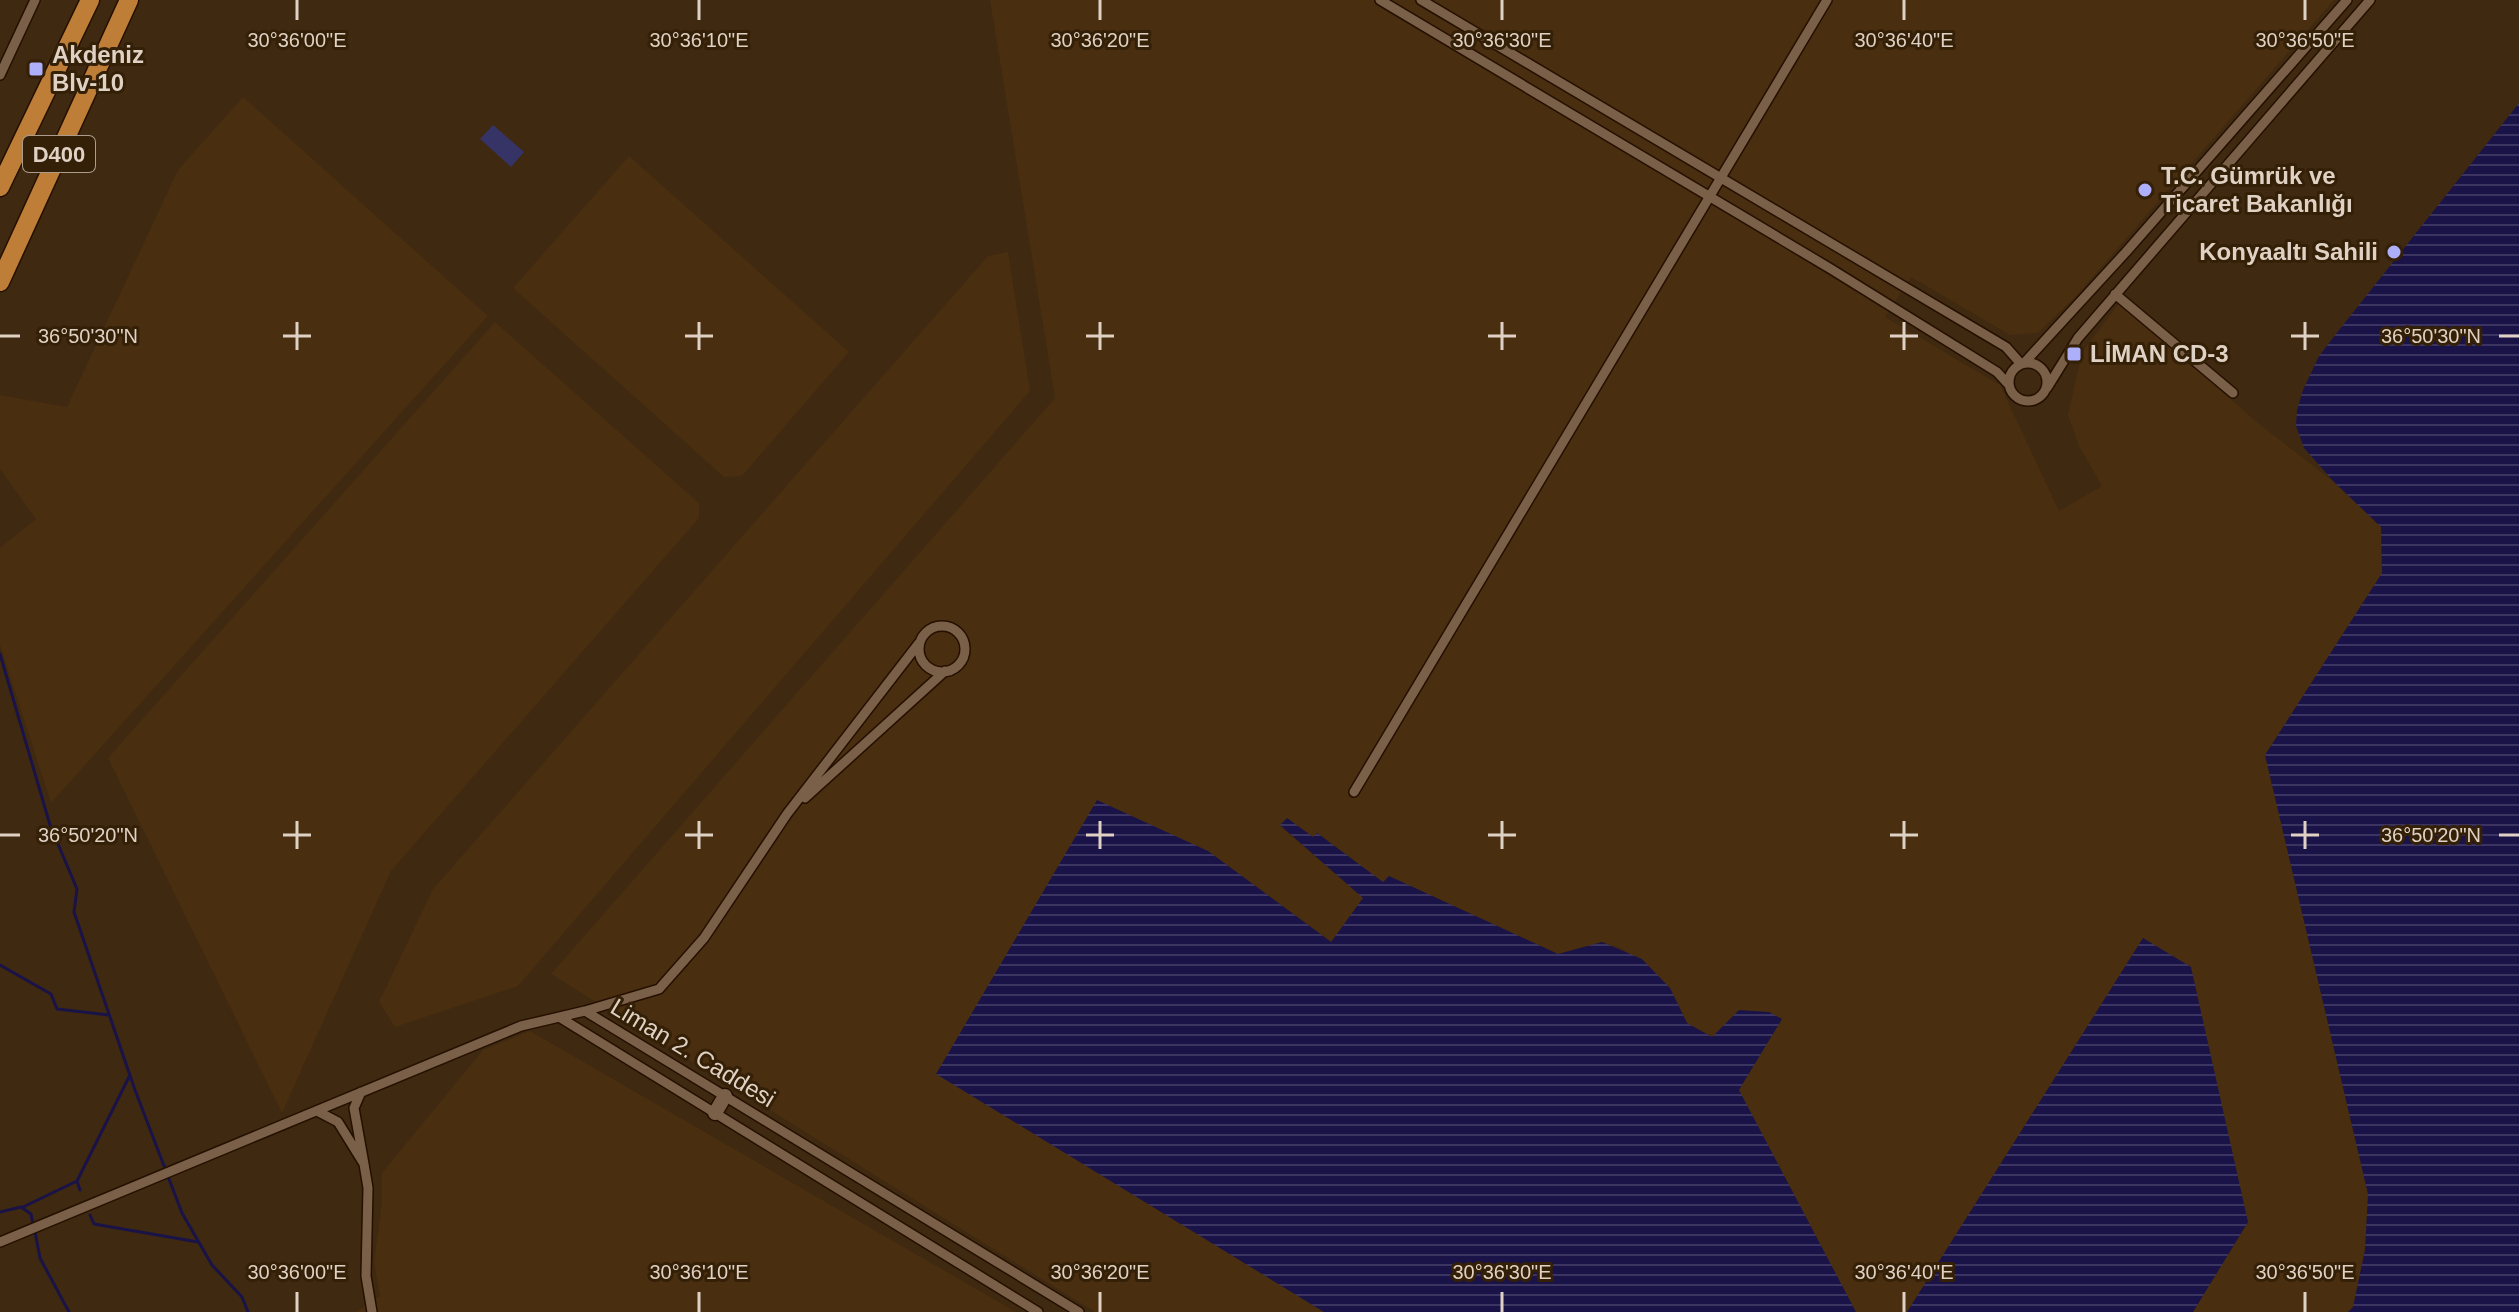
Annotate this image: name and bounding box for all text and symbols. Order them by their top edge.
text: 30°36'00"E [248,29,347,51]
text: 30°36'10"E [650,29,749,51]
text: 30°36'20"E [1051,29,1150,51]
text: 30°36'30"E [1453,29,1552,51]
text: 30°36'40"E [1855,29,1954,51]
text: 30°36'50"E [2256,29,2355,51]
place label: Akdeniz Blv-10 [52,41,144,96]
marker: Akdeniz Blv-10 [27,60,45,78]
road number: D400 [23,136,95,172]
place label: T.C. Gümrük ve Ticaret Bakanlığı [2161,162,2353,217]
marker: T.C. Gümrük ve Ticaret Bakanlığı [2136,181,2154,199]
place label: Konyaaltı Sahili [2199,238,2378,265]
marker: Konyaaltı Sahili [2385,243,2403,261]
text: 36°50'30"N [38,325,138,347]
text: 36°50'30"N [2381,325,2481,347]
place label: LİMAN CD-3 [2090,340,2229,367]
marker: LİMAN CD-3 [2065,345,2083,363]
text: 36°50'20"N [38,824,138,846]
text: 36°50'20"N [2381,824,2481,846]
street label: Liman 2. Caddesi [606,993,780,1112]
text: 30°36'00"E [248,1261,347,1283]
text: 30°36'10"E [650,1261,749,1283]
text: 30°36'20"E [1051,1261,1150,1283]
text: 30°36'30"E [1453,1261,1552,1283]
text: 30°36'40"E [1855,1261,1954,1283]
text: 30°36'50"E [2256,1261,2355,1283]

